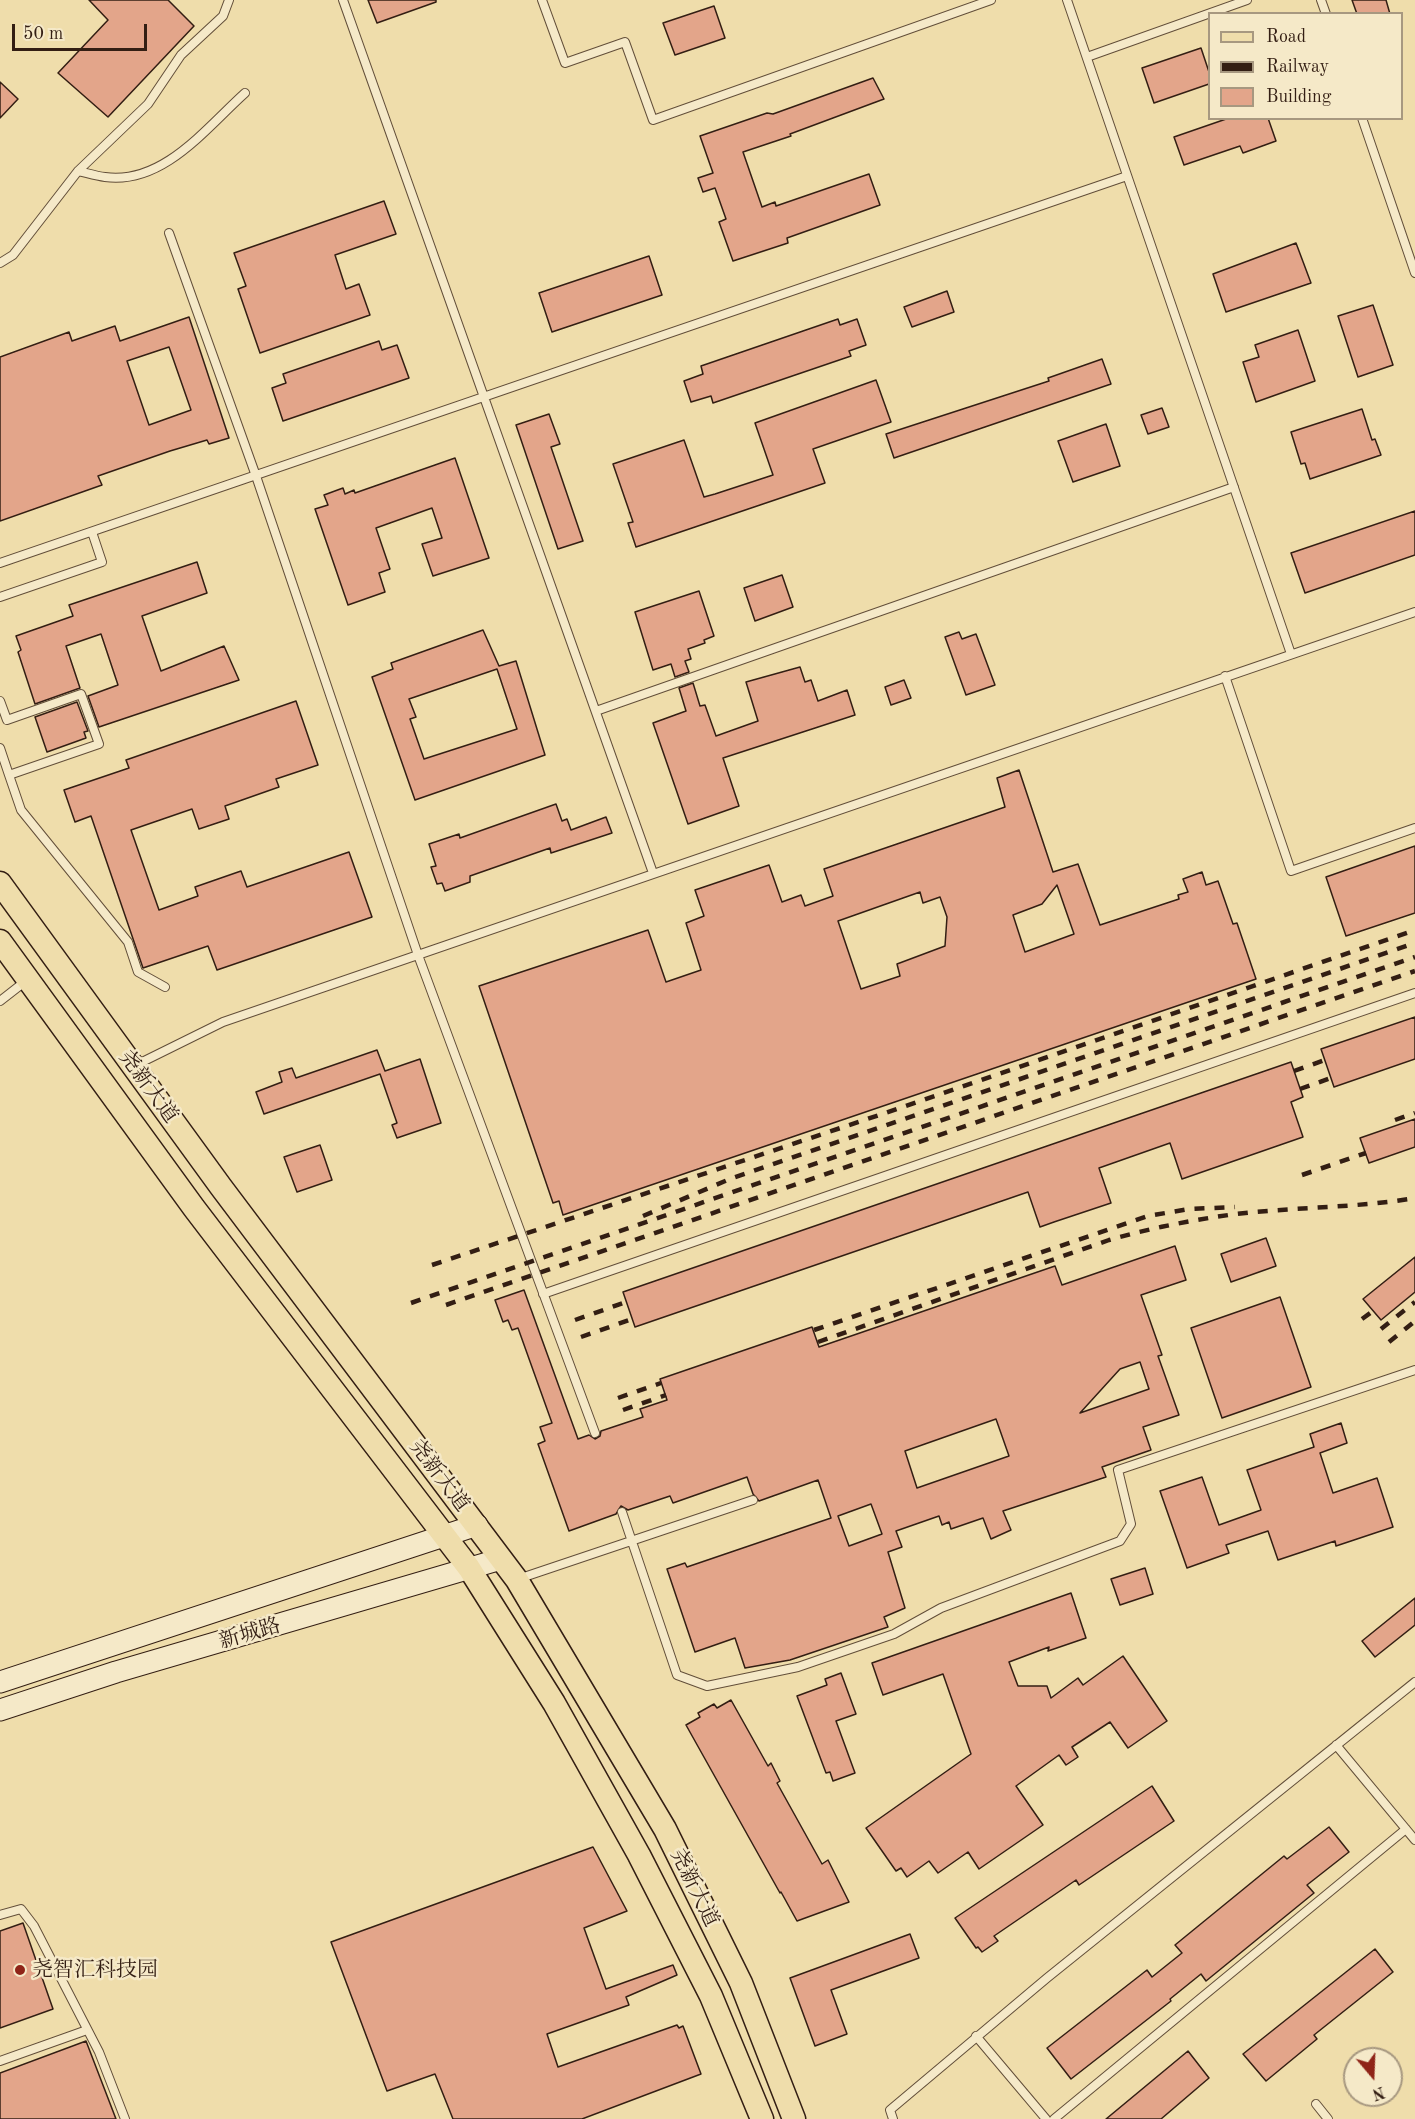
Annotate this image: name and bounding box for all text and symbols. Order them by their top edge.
scale bar [15,12,150,50]
legend [1208,12,1403,120]
text: 50 m [23,25,63,43]
text: Road [1266,28,1306,46]
text: Railway [1266,58,1329,76]
text: Building [1266,88,1331,106]
street label: 尧新大道 [113,1046,183,1128]
street label: 尧新大道 [404,1435,474,1517]
street label: 新城路 [216,1613,284,1655]
street label: 尧新大道 [664,1845,724,1931]
place label: 尧智汇科技园 [32,1957,158,1983]
marker: 尧智汇科技园 [13,1963,27,1977]
north arrow [1343,2047,1403,2107]
text: N [1370,2083,1387,2102]

